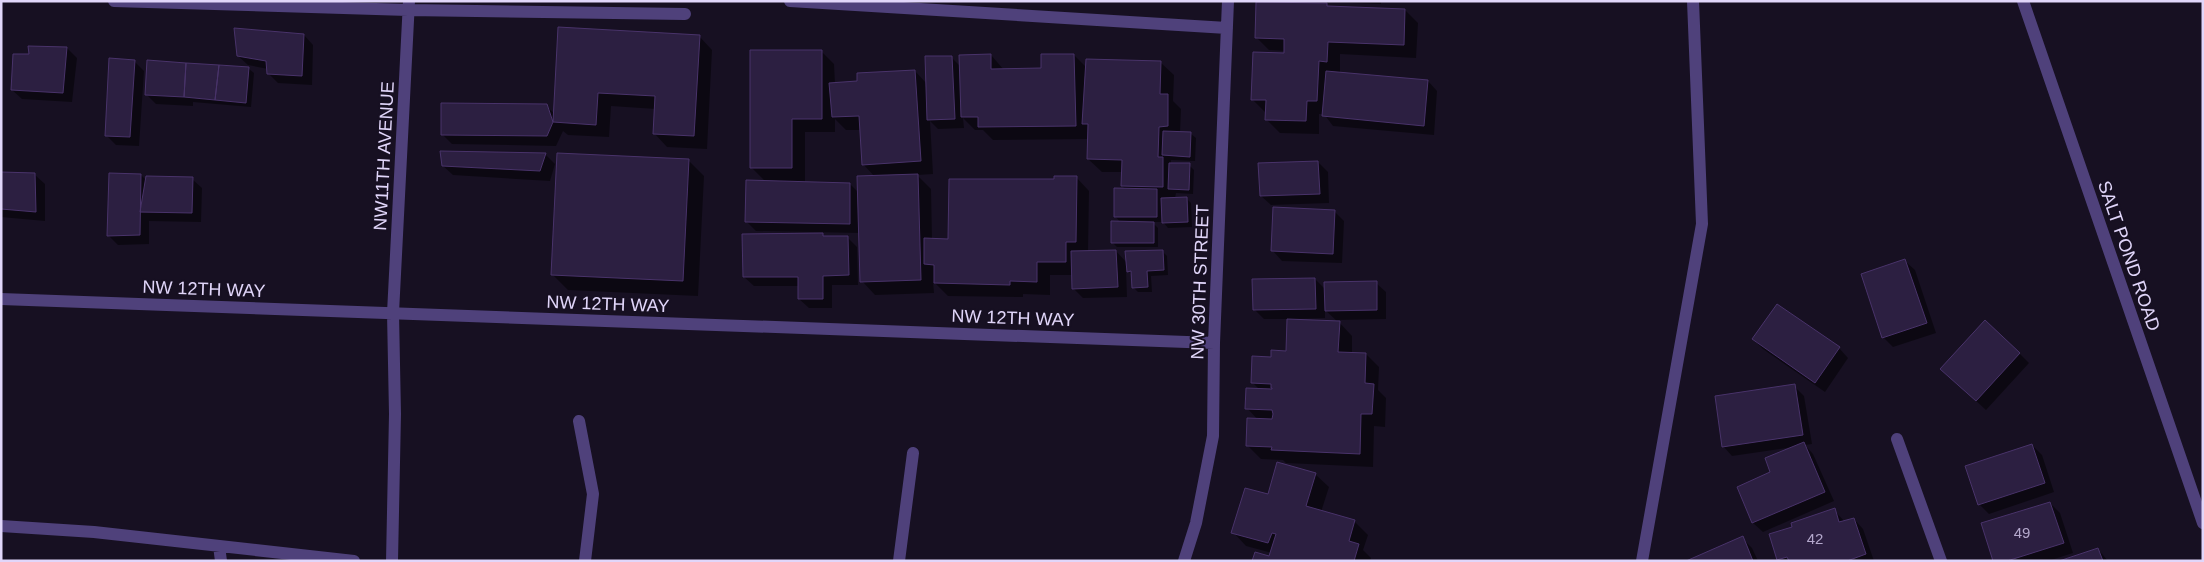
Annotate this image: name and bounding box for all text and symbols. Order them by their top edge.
street label: NW11TH AVENUE [370,81,398,231]
street label: SALT POND ROAD [2094,178,2164,334]
street label: NW 30TH STREET [1187,204,1213,360]
street label: NW 12TH WAY [142,277,266,301]
street label: NW 12TH WAY [546,292,670,316]
street label: NW 12TH WAY [951,306,1075,330]
house number: 49 [2014,524,2030,541]
house number: 42 [1807,530,1823,547]

